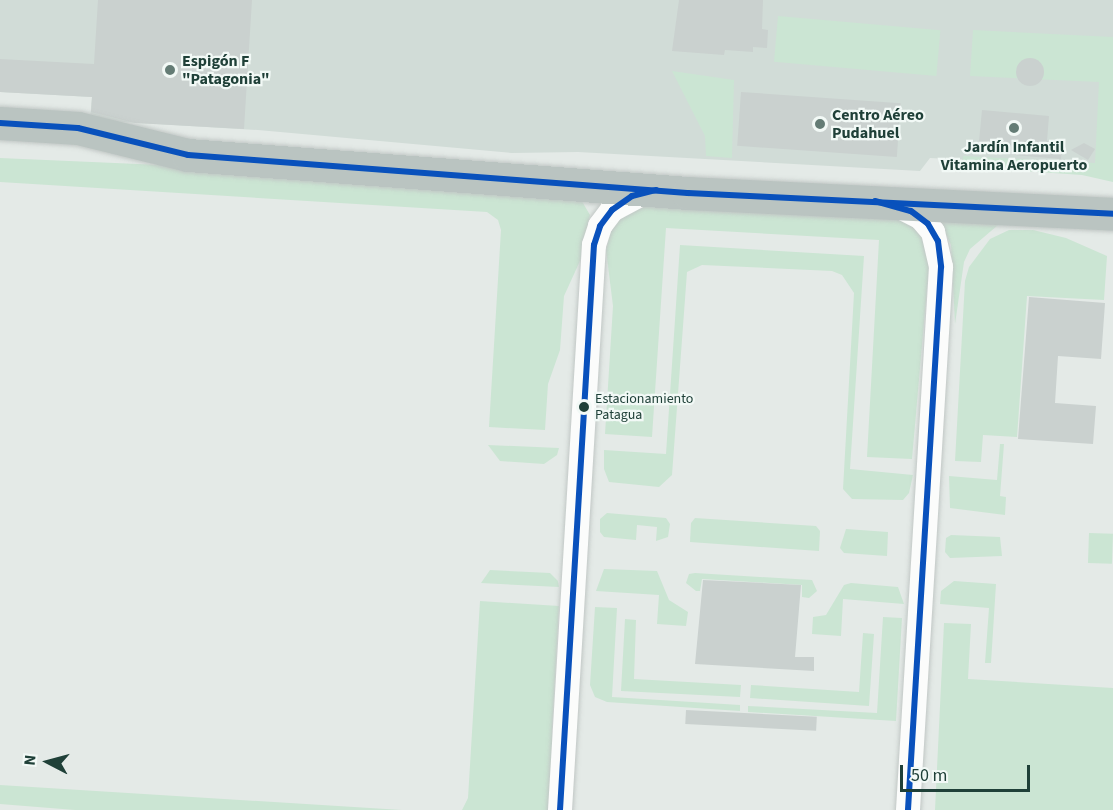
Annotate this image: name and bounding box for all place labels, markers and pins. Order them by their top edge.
place label: Espigón F "Patagonia" [182,51,270,89]
marker: Espigón F "Patagonia" [163,63,177,77]
place label: Centro Aéreo Pudahuel [832,105,924,143]
marker: Centro Aéreo Pudahuel [813,117,827,131]
marker: Jardín Infantil Vitamina Aeropuerto [1007,121,1021,135]
place label: Jardín Infantil Vitamina Aeropuerto [941,137,1087,175]
place label: Estacionamiento Patagua [595,391,693,424]
marker: Estacionamiento Patagua [578,401,590,413]

